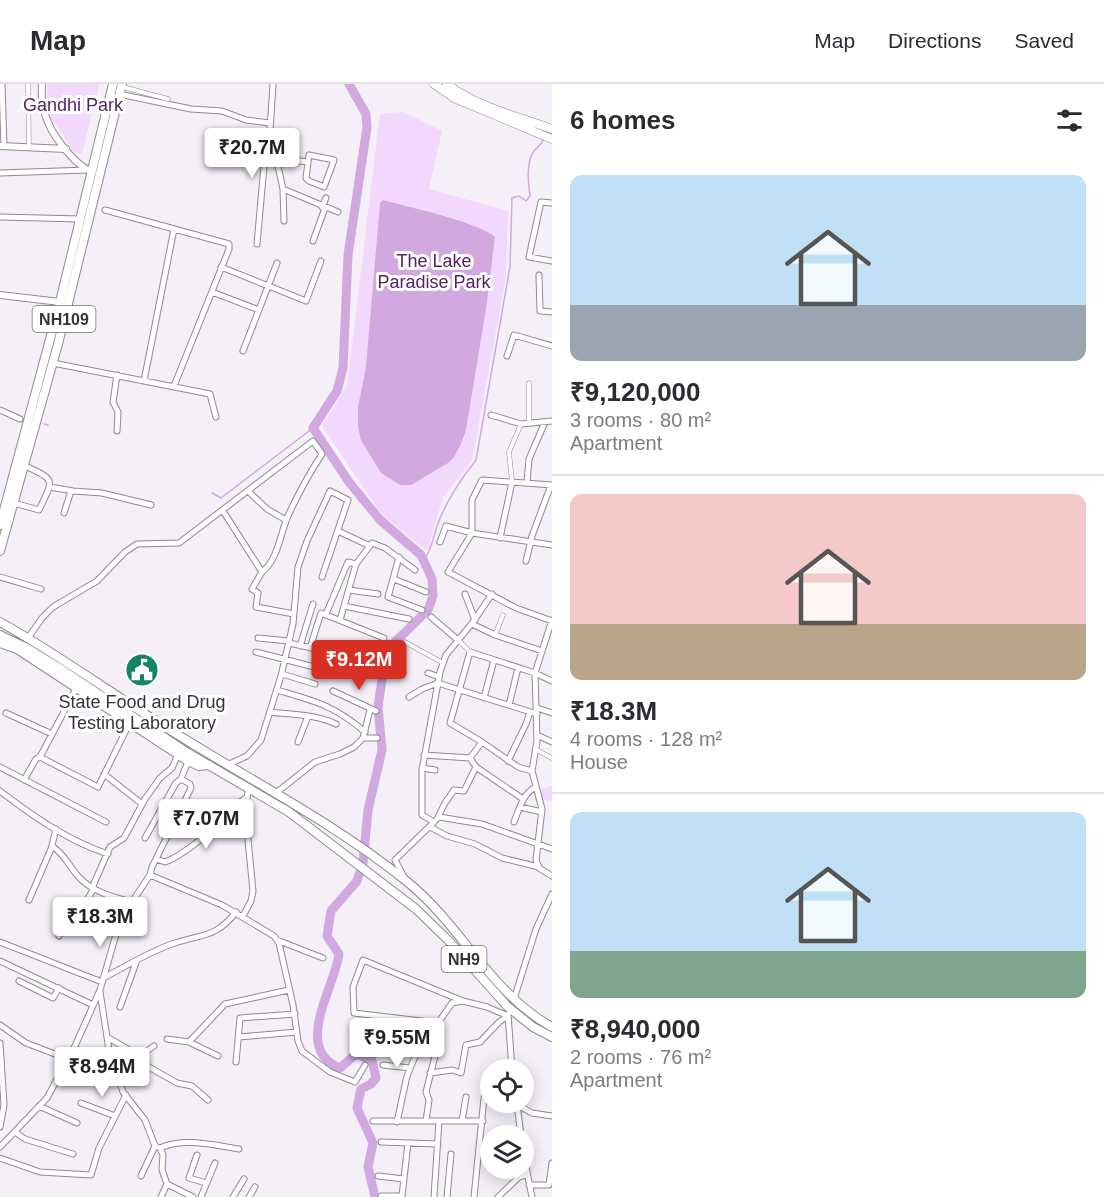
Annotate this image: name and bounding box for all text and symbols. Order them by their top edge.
text: Map [30,25,86,56]
text: Map [814,29,855,52]
text: Directions [888,29,981,52]
text: Saved [1014,29,1074,52]
park label: Gandhi Park [23,95,124,115]
icon: filters [1053,104,1086,137]
text: 6 homes [570,105,676,135]
pin: ₹20.7M [203,128,301,179]
text: ₹20.7M [218,136,286,158]
icon: home [774,214,882,322]
park label: The Lake Paradise Park [377,251,492,292]
road number: NH109 [32,306,96,332]
text: ₹9,120,000 [570,377,701,407]
text: 3 rooms · 80 m² [570,409,711,431]
text: Apartment [570,432,662,454]
icon: home [774,533,882,641]
pin: ₹9.12M [310,640,408,691]
text: ₹9.12M [325,648,393,670]
public building icon: State Food and Drug Testing Laboratory [124,652,160,688]
place label: State Food and Drug Testing Laboratory [58,692,226,733]
text: ₹18.3M [570,696,657,726]
text: 4 rooms · 128 m² [570,728,722,750]
text: House [570,751,628,773]
pin: ₹7.07M [157,799,255,850]
text: ₹7.07M [172,807,240,829]
icon: home [774,851,882,959]
pin: ₹18.3M [51,897,149,948]
text: ₹18.3M [66,905,134,927]
road number: NH9 [442,946,486,972]
text: ₹8,940,000 [570,1014,701,1044]
pin: ₹9.55M [348,1018,446,1069]
text: ₹9.55M [363,1026,431,1048]
text: 2 rooms · 76 m² [570,1046,711,1068]
pin: ₹8.94M [53,1047,151,1098]
text: ₹8.94M [68,1055,136,1077]
map controls [480,1059,534,1179]
button: locate [480,1059,534,1113]
text: Apartment [570,1069,662,1091]
button: layers [480,1125,534,1179]

